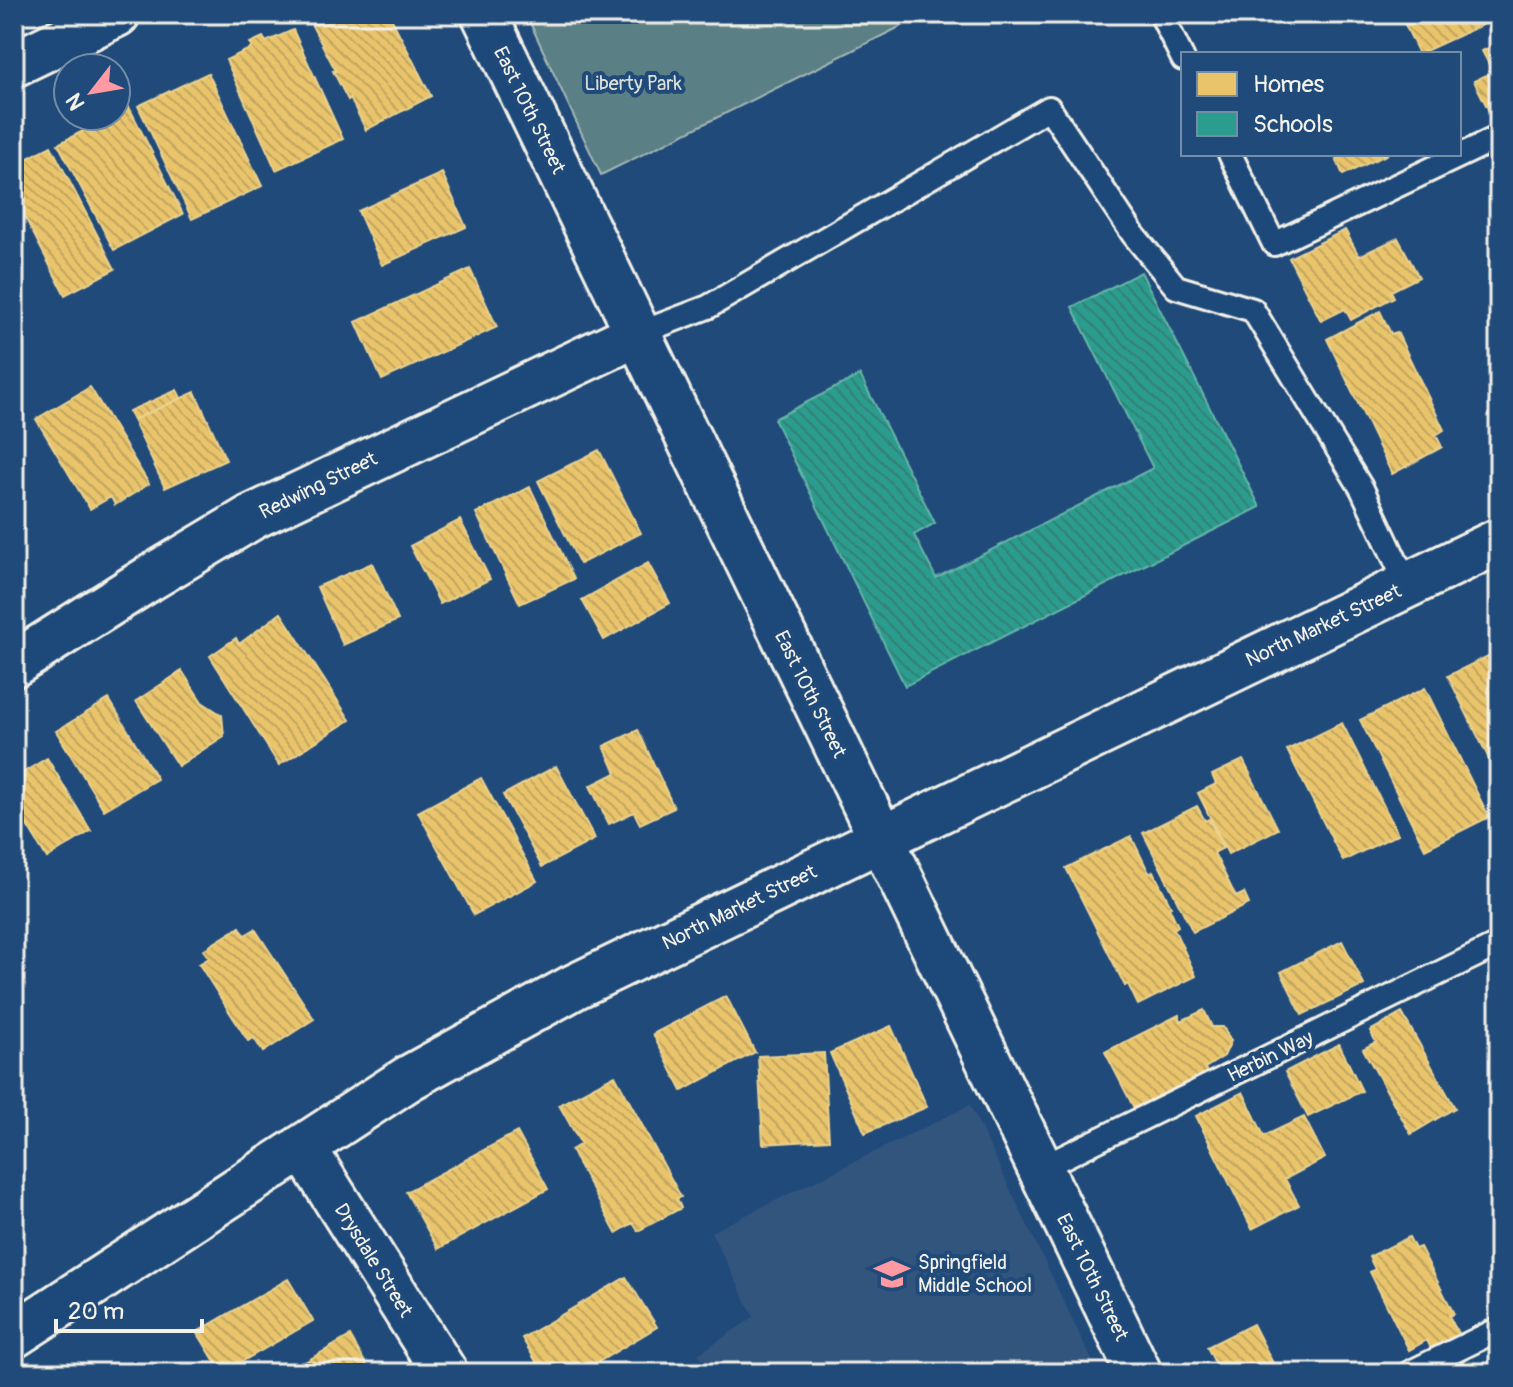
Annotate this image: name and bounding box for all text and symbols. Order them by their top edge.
street label: East 10th Street [488,42,572,179]
north arrow [52,52,132,132]
legend [1181,52,1461,156]
text: Homes [1253,70,1325,99]
park label: Liberty Park [584,71,682,96]
text: N [60,88,92,115]
text: Schools [1253,110,1333,139]
street label: Redwing Street [255,446,382,525]
street label: North Market Street [1241,578,1406,672]
street label: East 10th Street [769,626,853,763]
street label: North Market Street [658,859,821,956]
street label: Herbin Way [1223,1025,1318,1088]
street label: Drysdale Street [329,1199,419,1323]
street label: East 10th Street [1051,1209,1135,1346]
place label: Springfield Middle School [918,1250,1032,1298]
school or university icon: Springfield Middle School [873,1255,911,1293]
scale bar [56,1283,202,1333]
text: 20 m [68,1297,124,1326]

